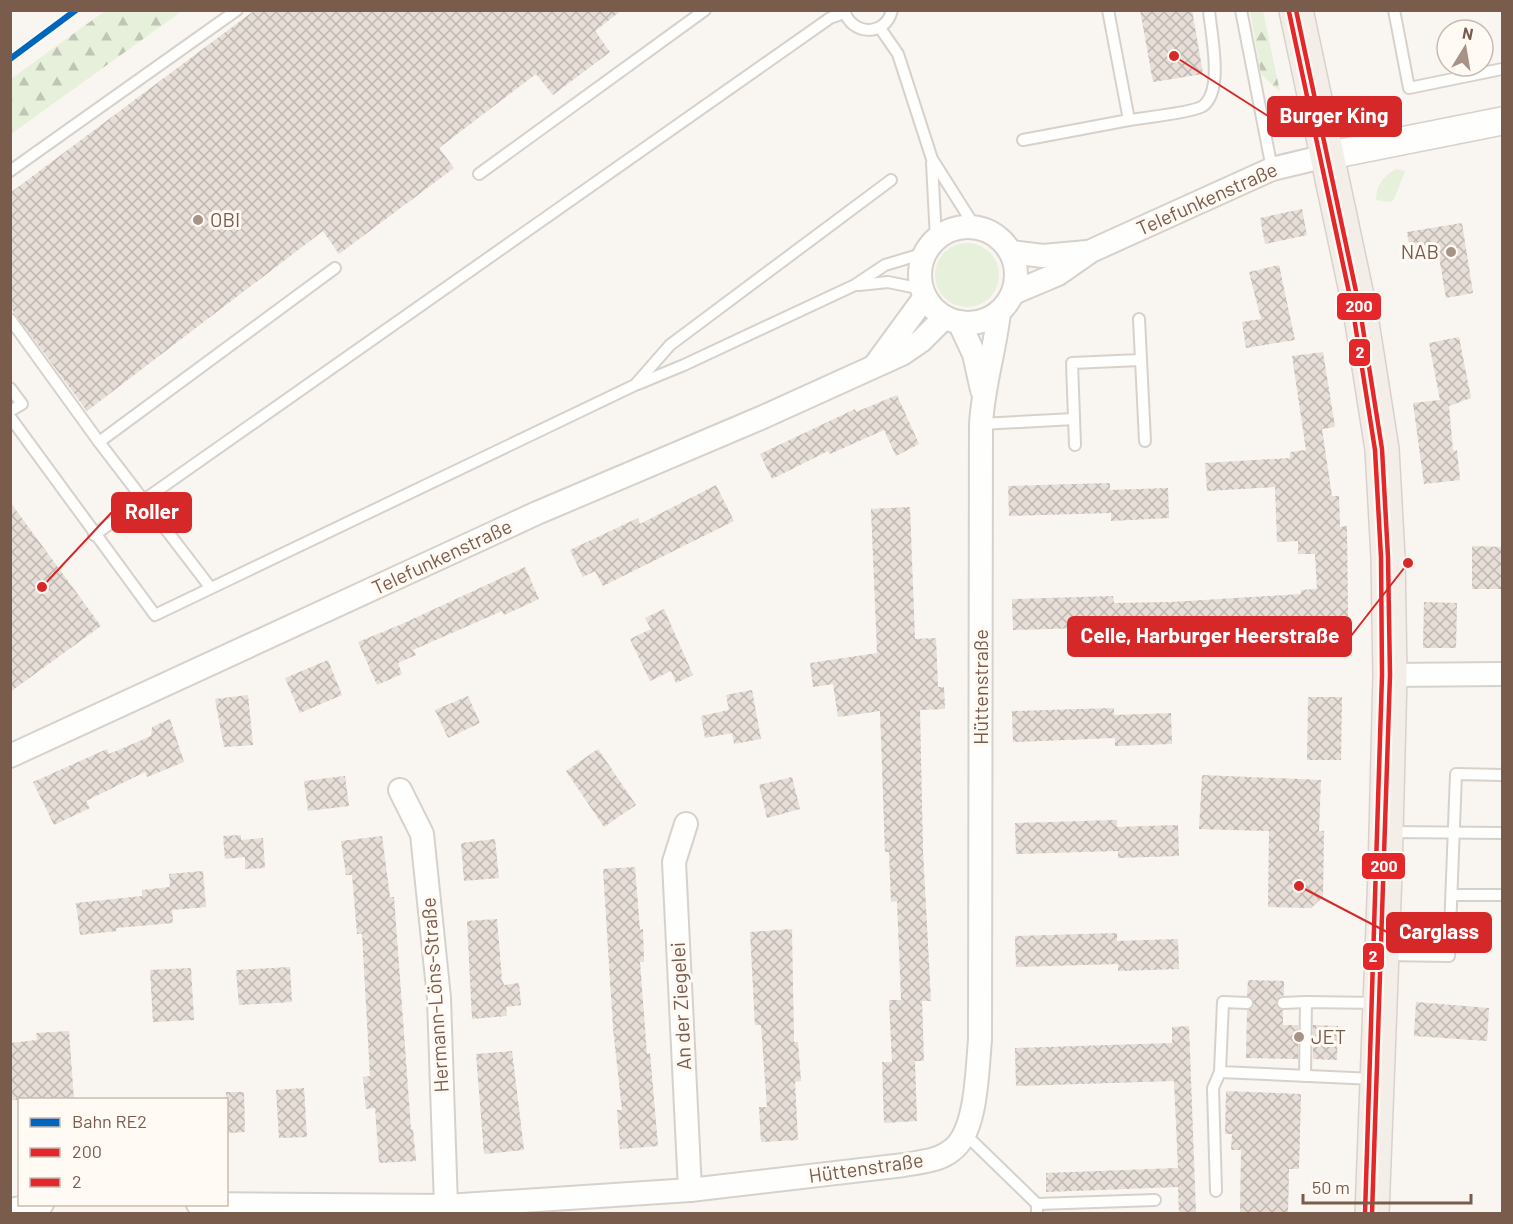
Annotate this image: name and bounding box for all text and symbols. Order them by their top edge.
north arrow [1435,18,1495,78]
text: N [1461,22,1475,43]
callout: Burger King [1268,97,1401,136]
text: Burger King [1280,102,1388,127]
street label: Telefunkenstraße [1132,156,1281,240]
place label: OBI [210,207,240,231]
marker: OBI [191,213,205,227]
place label: NAB [1401,239,1439,263]
marker: NAB [1444,245,1458,259]
line badge: 200 [1336,292,1382,321]
text: 200 [1345,296,1373,315]
line badge: 2 [1348,338,1371,367]
text: 2 [1356,342,1365,361]
callout: Roller [112,493,191,532]
text: Roller [125,498,179,523]
street label: Telefunkenstraße [368,513,515,599]
callout: Celle, Harburger Heerstraße [1068,617,1351,656]
text: Celle, Harburger Heerstraße [1081,622,1339,647]
street label: Hüttenstraße [968,629,992,745]
line badge: 200 [1361,852,1406,880]
text: 200 [1370,856,1398,875]
street label: Hermann-Löns-Straße [415,897,453,1094]
callout: Carglass [1387,913,1491,952]
text: Carglass [1399,918,1479,943]
street label: An der Ziegelei [665,941,695,1071]
line badge: 2 [1362,942,1385,971]
text: 2 [1369,946,1378,965]
place label: JET [1311,1024,1346,1048]
marker: JET [1292,1030,1306,1044]
legend [18,1098,228,1206]
text: Bahn RE2 [72,1110,147,1132]
text: 200 [72,1140,102,1162]
street label: Hüttenstraße [807,1147,925,1187]
scale bar [1303,1167,1471,1205]
text: 2 [72,1170,82,1192]
text: 50 m [1312,1176,1350,1198]

